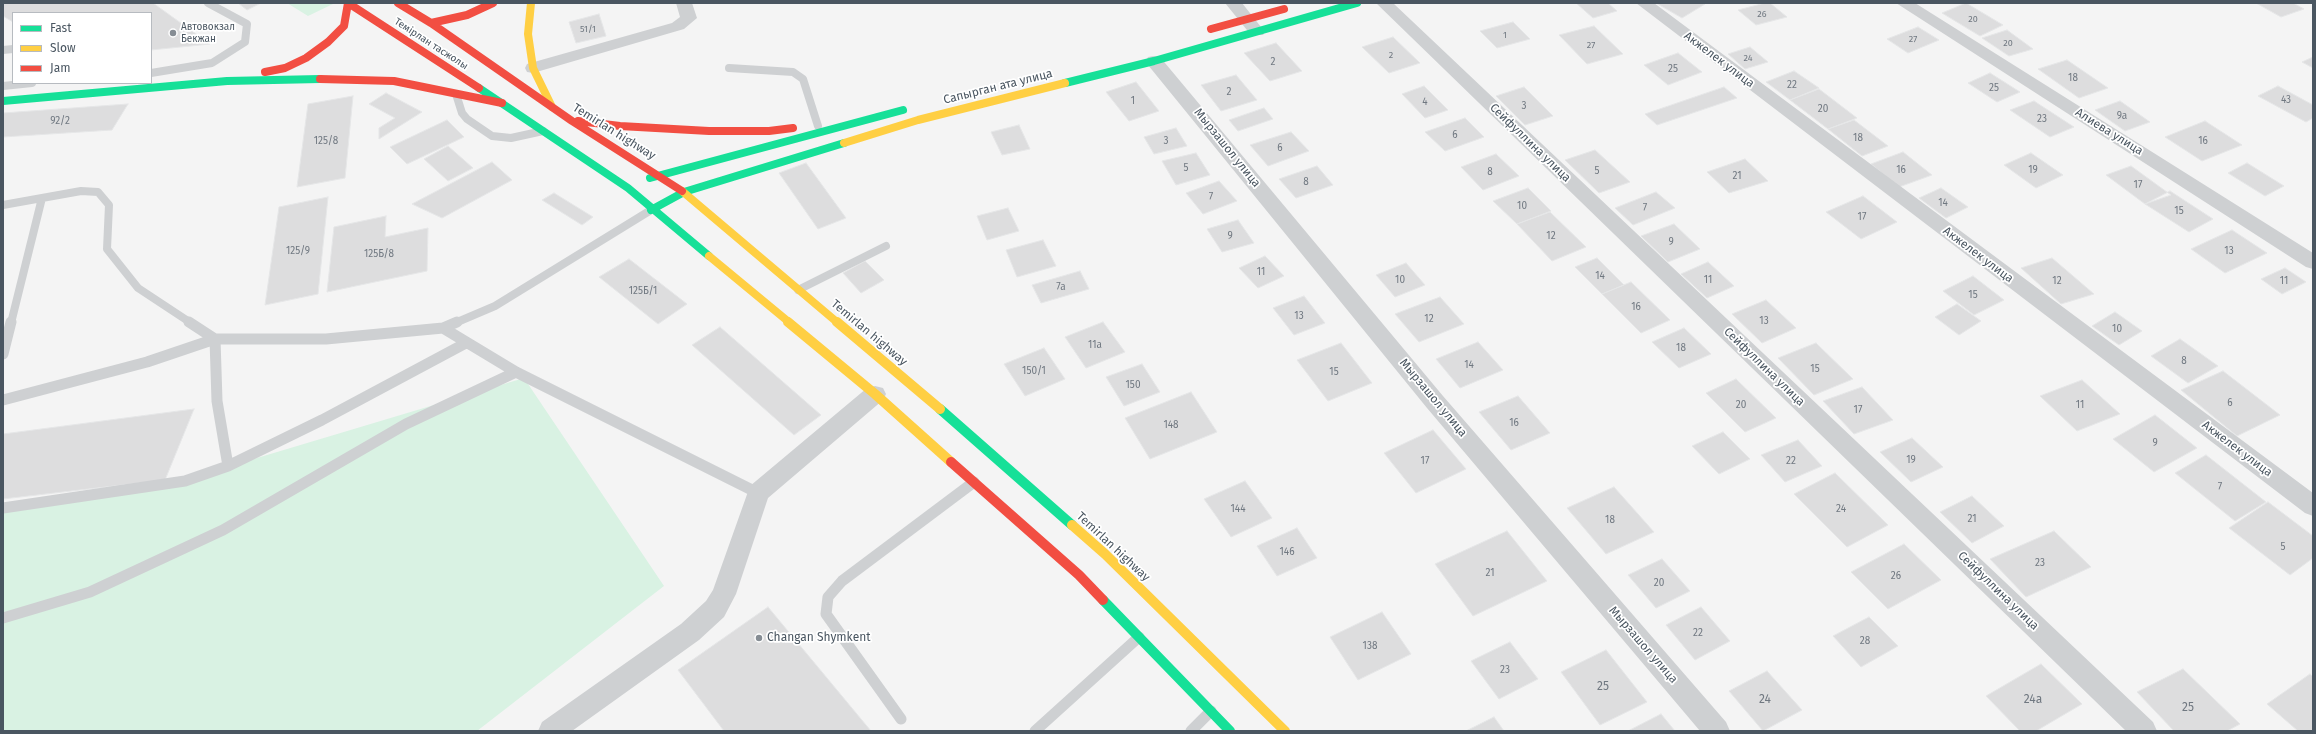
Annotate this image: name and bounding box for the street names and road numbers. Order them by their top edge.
street label: Темірлан тасжолы [392,16,470,72]
street label: Акжелек улица [1681,29,1757,91]
street label: Сапырган ата улица [942,66,1054,108]
street label: Temirlan highway [570,101,658,163]
street label: Сейфуллина улица [1487,101,1573,185]
street label: Алиева улица [2072,105,2146,159]
street label: Мырзашол улица [1191,106,1263,190]
street label: Акжелек улица [1940,224,2016,286]
street label: Temirlan highway [828,297,910,369]
street label: Сейфуллина улица [1721,325,1807,409]
street label: Мырзашол улица [1396,356,1470,440]
street label: Акжелек улица [2199,418,2275,480]
street label: Temirlan highway [1073,509,1153,585]
street label: Сейфуллина улица [1955,549,2041,633]
street label: Мырзашол улица [1606,604,1680,686]

